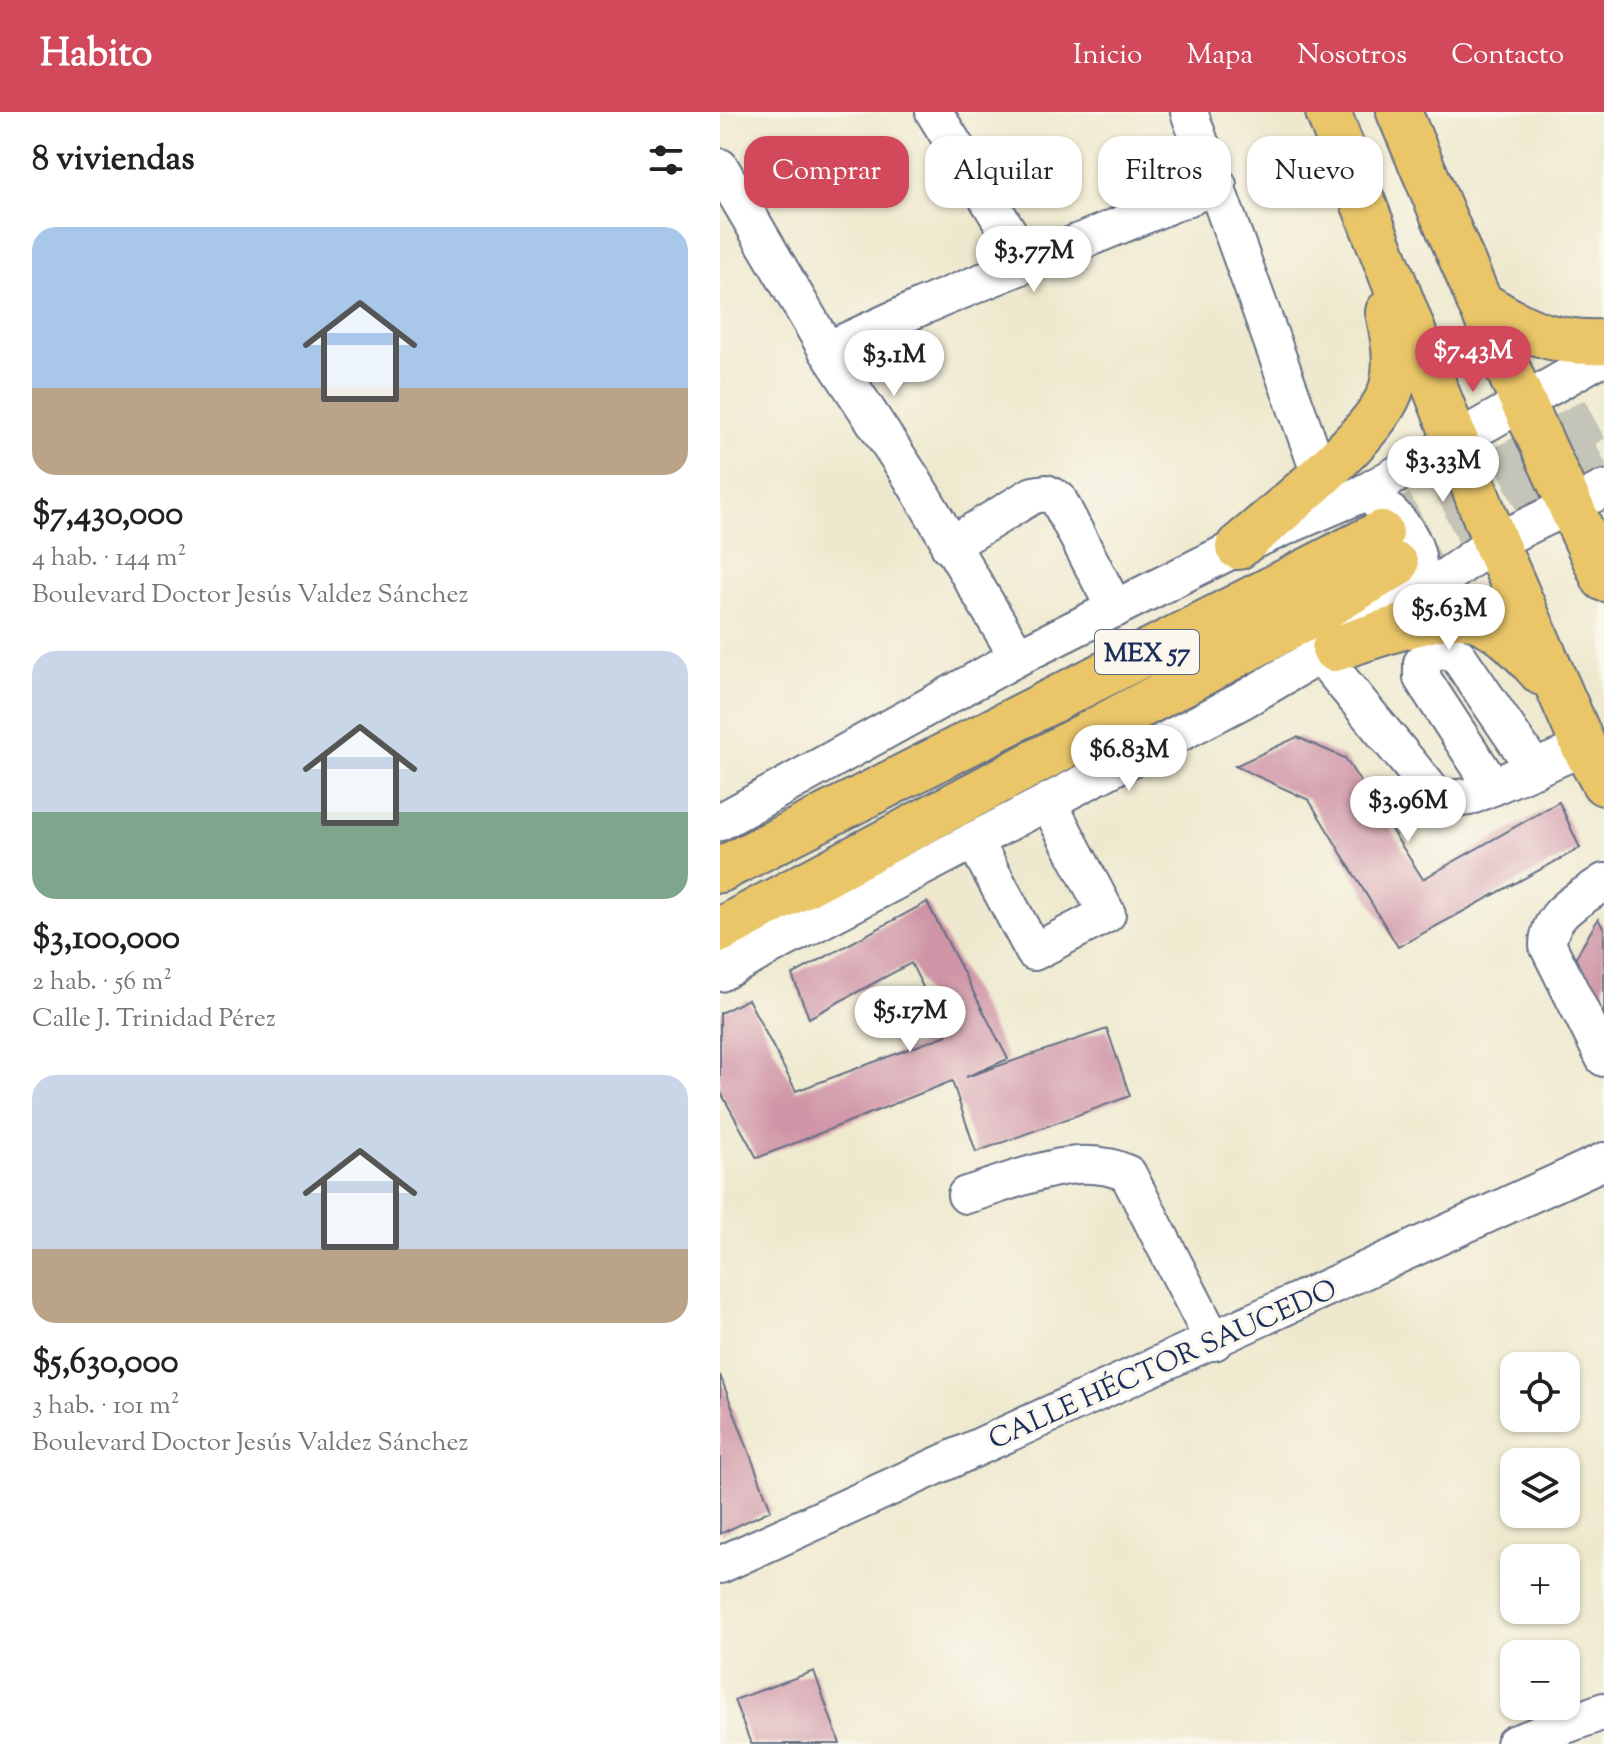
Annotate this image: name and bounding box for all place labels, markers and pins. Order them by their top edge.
pin: $3.77M [969,226,1099,294]
pin: $7.43M [1408,326,1538,394]
pin: $3.1M [838,330,950,398]
pin: $3.33M [1378,436,1508,504]
pin: $5.63M [1384,584,1514,652]
pin: $6.83M [1064,725,1194,793]
pin: $3.96M [1343,776,1473,844]
pin: $5.17M [845,986,975,1054]

